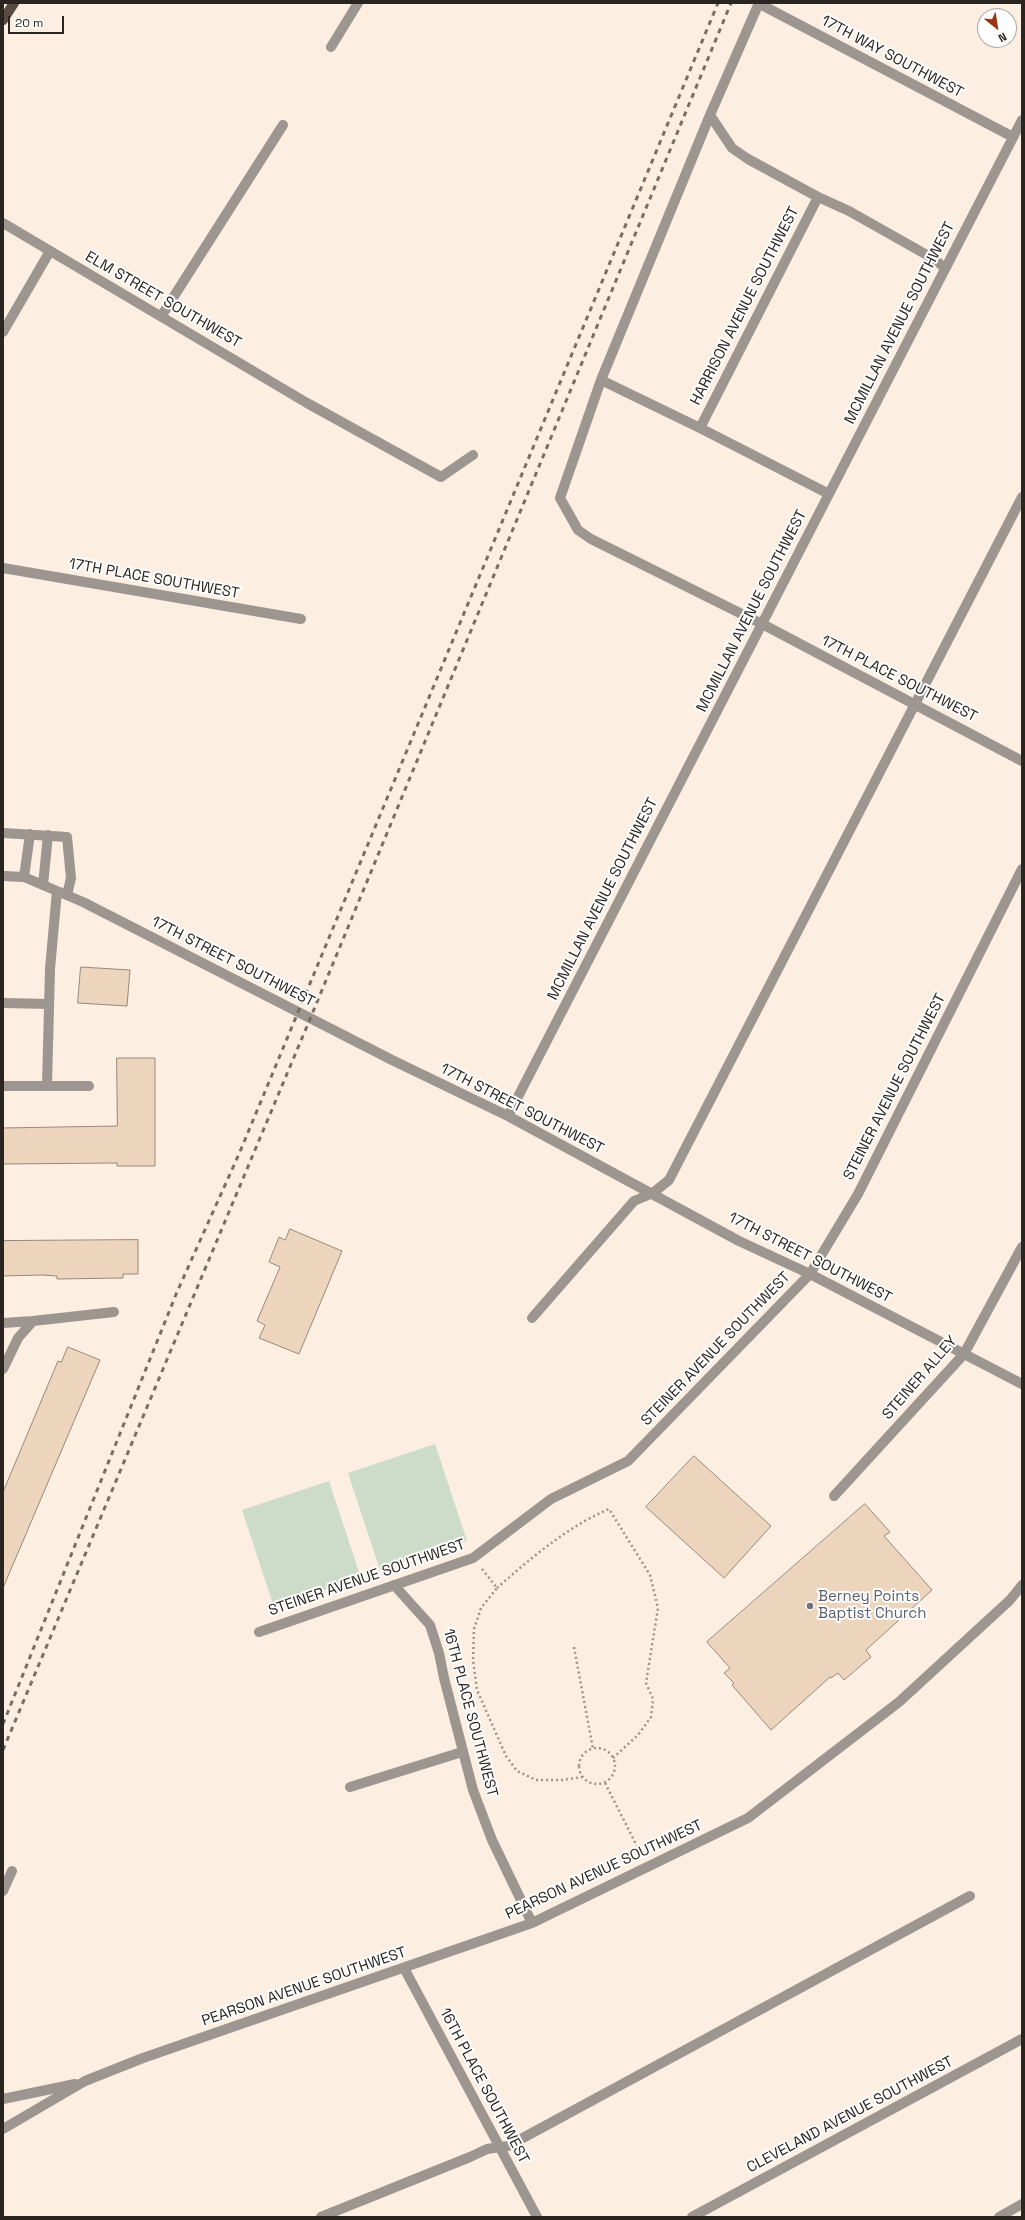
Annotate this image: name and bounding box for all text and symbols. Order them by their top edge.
scale bar [10,8,66,34]
north arrow [977,8,1017,48]
street label: 17TH WAY SOUTHWEST [818,12,966,102]
text: 20 m [15,15,43,31]
text: N [996,30,1009,45]
street label: HARRISON AVENUE SOUTHWEST [687,204,803,408]
street label: MCMILLAN AVENUE SOUTHWEST [841,219,959,427]
street label: ELM STREET SOUTHWEST [82,248,244,352]
street label: MCMILLAN AVENUE SOUTHWEST [693,507,811,715]
street label: 17TH PLACE SOUTHWEST [67,555,241,603]
street label: 17TH PLACE SOUTHWEST [818,632,980,726]
street label: MCMILLAN AVENUE SOUTHWEST [544,795,662,1003]
street label: 17TH STREET SOUTHWEST [148,913,318,1011]
street label: STEINER AVENUE SOUTHWEST [840,991,950,1183]
street label: 17TH STREET SOUTHWEST [437,1060,607,1158]
street label: 17TH STREET SOUTHWEST [725,1209,895,1307]
street label: STEINER AVENUE SOUTHWEST [638,1268,794,1430]
street label: STEINER ALLEY [879,1333,961,1423]
street label: STEINER AVENUE SOUTHWEST [266,1536,468,1620]
place label: Berney Points Baptist Church [818,1588,926,1623]
marker: Berney Points Baptist Church [805,1601,815,1611]
street label: 16TH PLACE SOUTHWEST [439,1627,501,1799]
street label: PEARSON AVENUE SOUTHWEST [503,1816,705,1924]
street label: PEARSON AVENUE SOUTHWEST [199,1943,409,2031]
street label: 16TH PLACE SOUTHWEST [435,2005,533,2167]
street label: CLEVELAND AVENUE SOUTHWEST [744,2053,956,2177]

